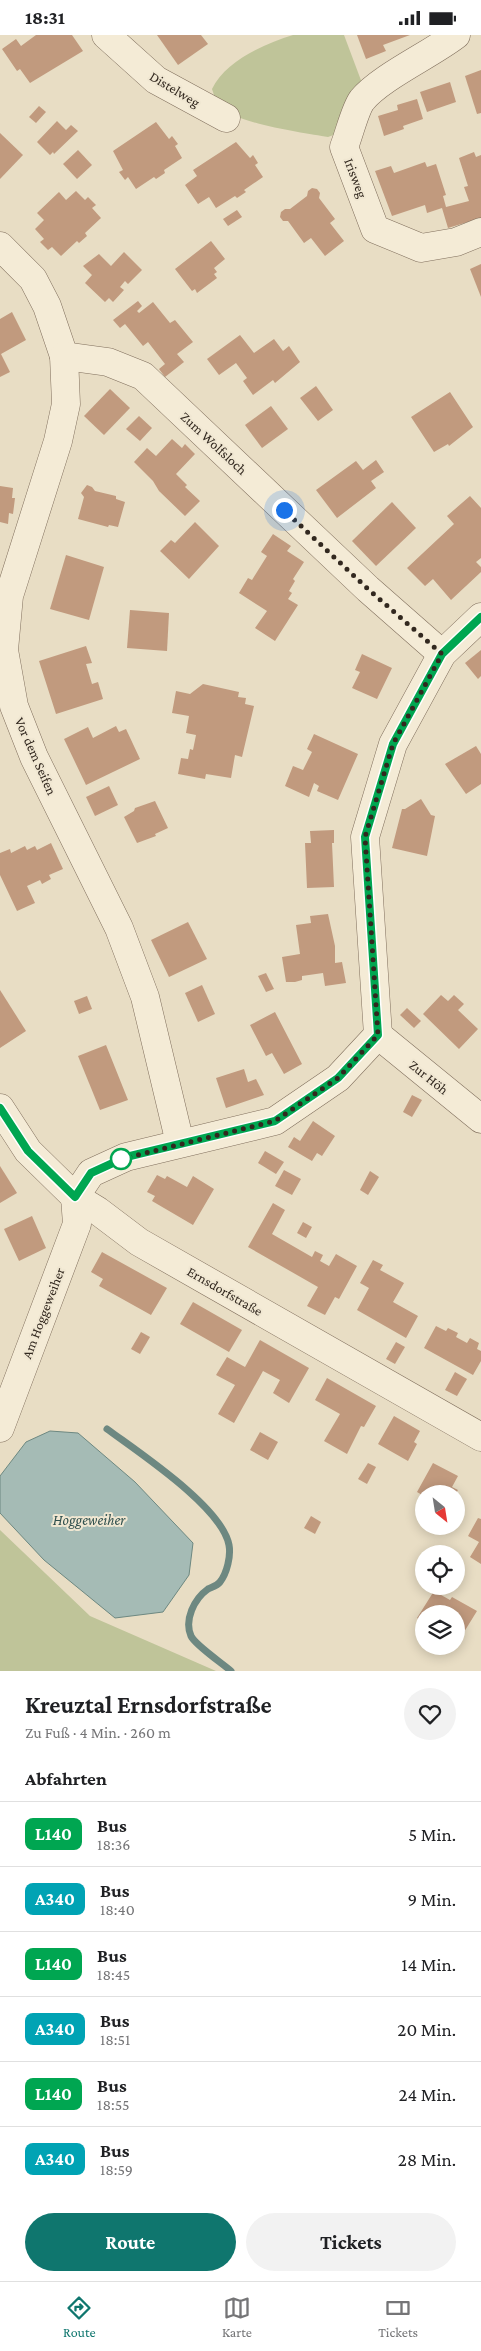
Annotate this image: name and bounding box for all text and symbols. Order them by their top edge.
text: 18:31 [25,7,65,28]
street label: Distelweg [147,68,203,110]
street label: Irisweg [341,156,371,200]
street label: Zum Wolfsloch [178,408,251,478]
your location [272,498,297,523]
street label: Vor dem Seifen [12,715,60,798]
street label: Zur Höh [406,1056,452,1098]
unlabelled marker [110,1148,132,1170]
street label: Ernsdorfstraße [185,1263,265,1319]
street label: Am Hoggeweiher [18,1265,68,1361]
north arrow [415,1485,465,1535]
map controls [415,1485,465,1655]
water label: Hoggeweiher [53,1512,126,1529]
button: locate [415,1545,465,1595]
button: layers [415,1605,465,1655]
button: heart [404,1688,456,1740]
text: Kreuztal Ernsdorfstraße [25,1691,272,1718]
text: Zu Fuß · 4 Min. · 260 m [25,1724,171,1741]
text: Abfahrten [25,1768,107,1789]
text: Bus [97,1815,127,1836]
text: L140 [35,1824,72,1844]
text: 5 Min. [408,1824,456,1845]
text: 18:36 [97,1836,130,1853]
text: Bus [100,1880,130,1901]
text: A340 [35,1889,75,1909]
text: 9 Min. [407,1889,456,1910]
text: 18:40 [100,1901,135,1918]
text: Bus [97,1945,127,1966]
text: L140 [35,1954,72,1974]
text: 14 Min. [401,1954,456,1975]
text: 18:45 [97,1966,130,1983]
text: Bus [100,2010,130,2031]
text: A340 [35,2019,75,2039]
text: 20 Min. [397,2019,456,2040]
text: 18:51 [100,2031,130,2048]
text: Bus [97,2075,127,2096]
text: L140 [35,2084,72,2104]
text: 24 Min. [398,2084,456,2105]
text: 18:55 [97,2096,130,2113]
text: Bus [100,2140,130,2161]
text: A340 [35,2149,75,2169]
text: 28 Min. [398,2149,456,2170]
text: 18:59 [100,2161,133,2178]
button: Route [25,2213,236,2271]
button: Tickets [246,2213,456,2271]
tab: Route [63,2294,96,2340]
tab: Karte [222,2294,252,2340]
tab: Tickets [378,2294,418,2340]

